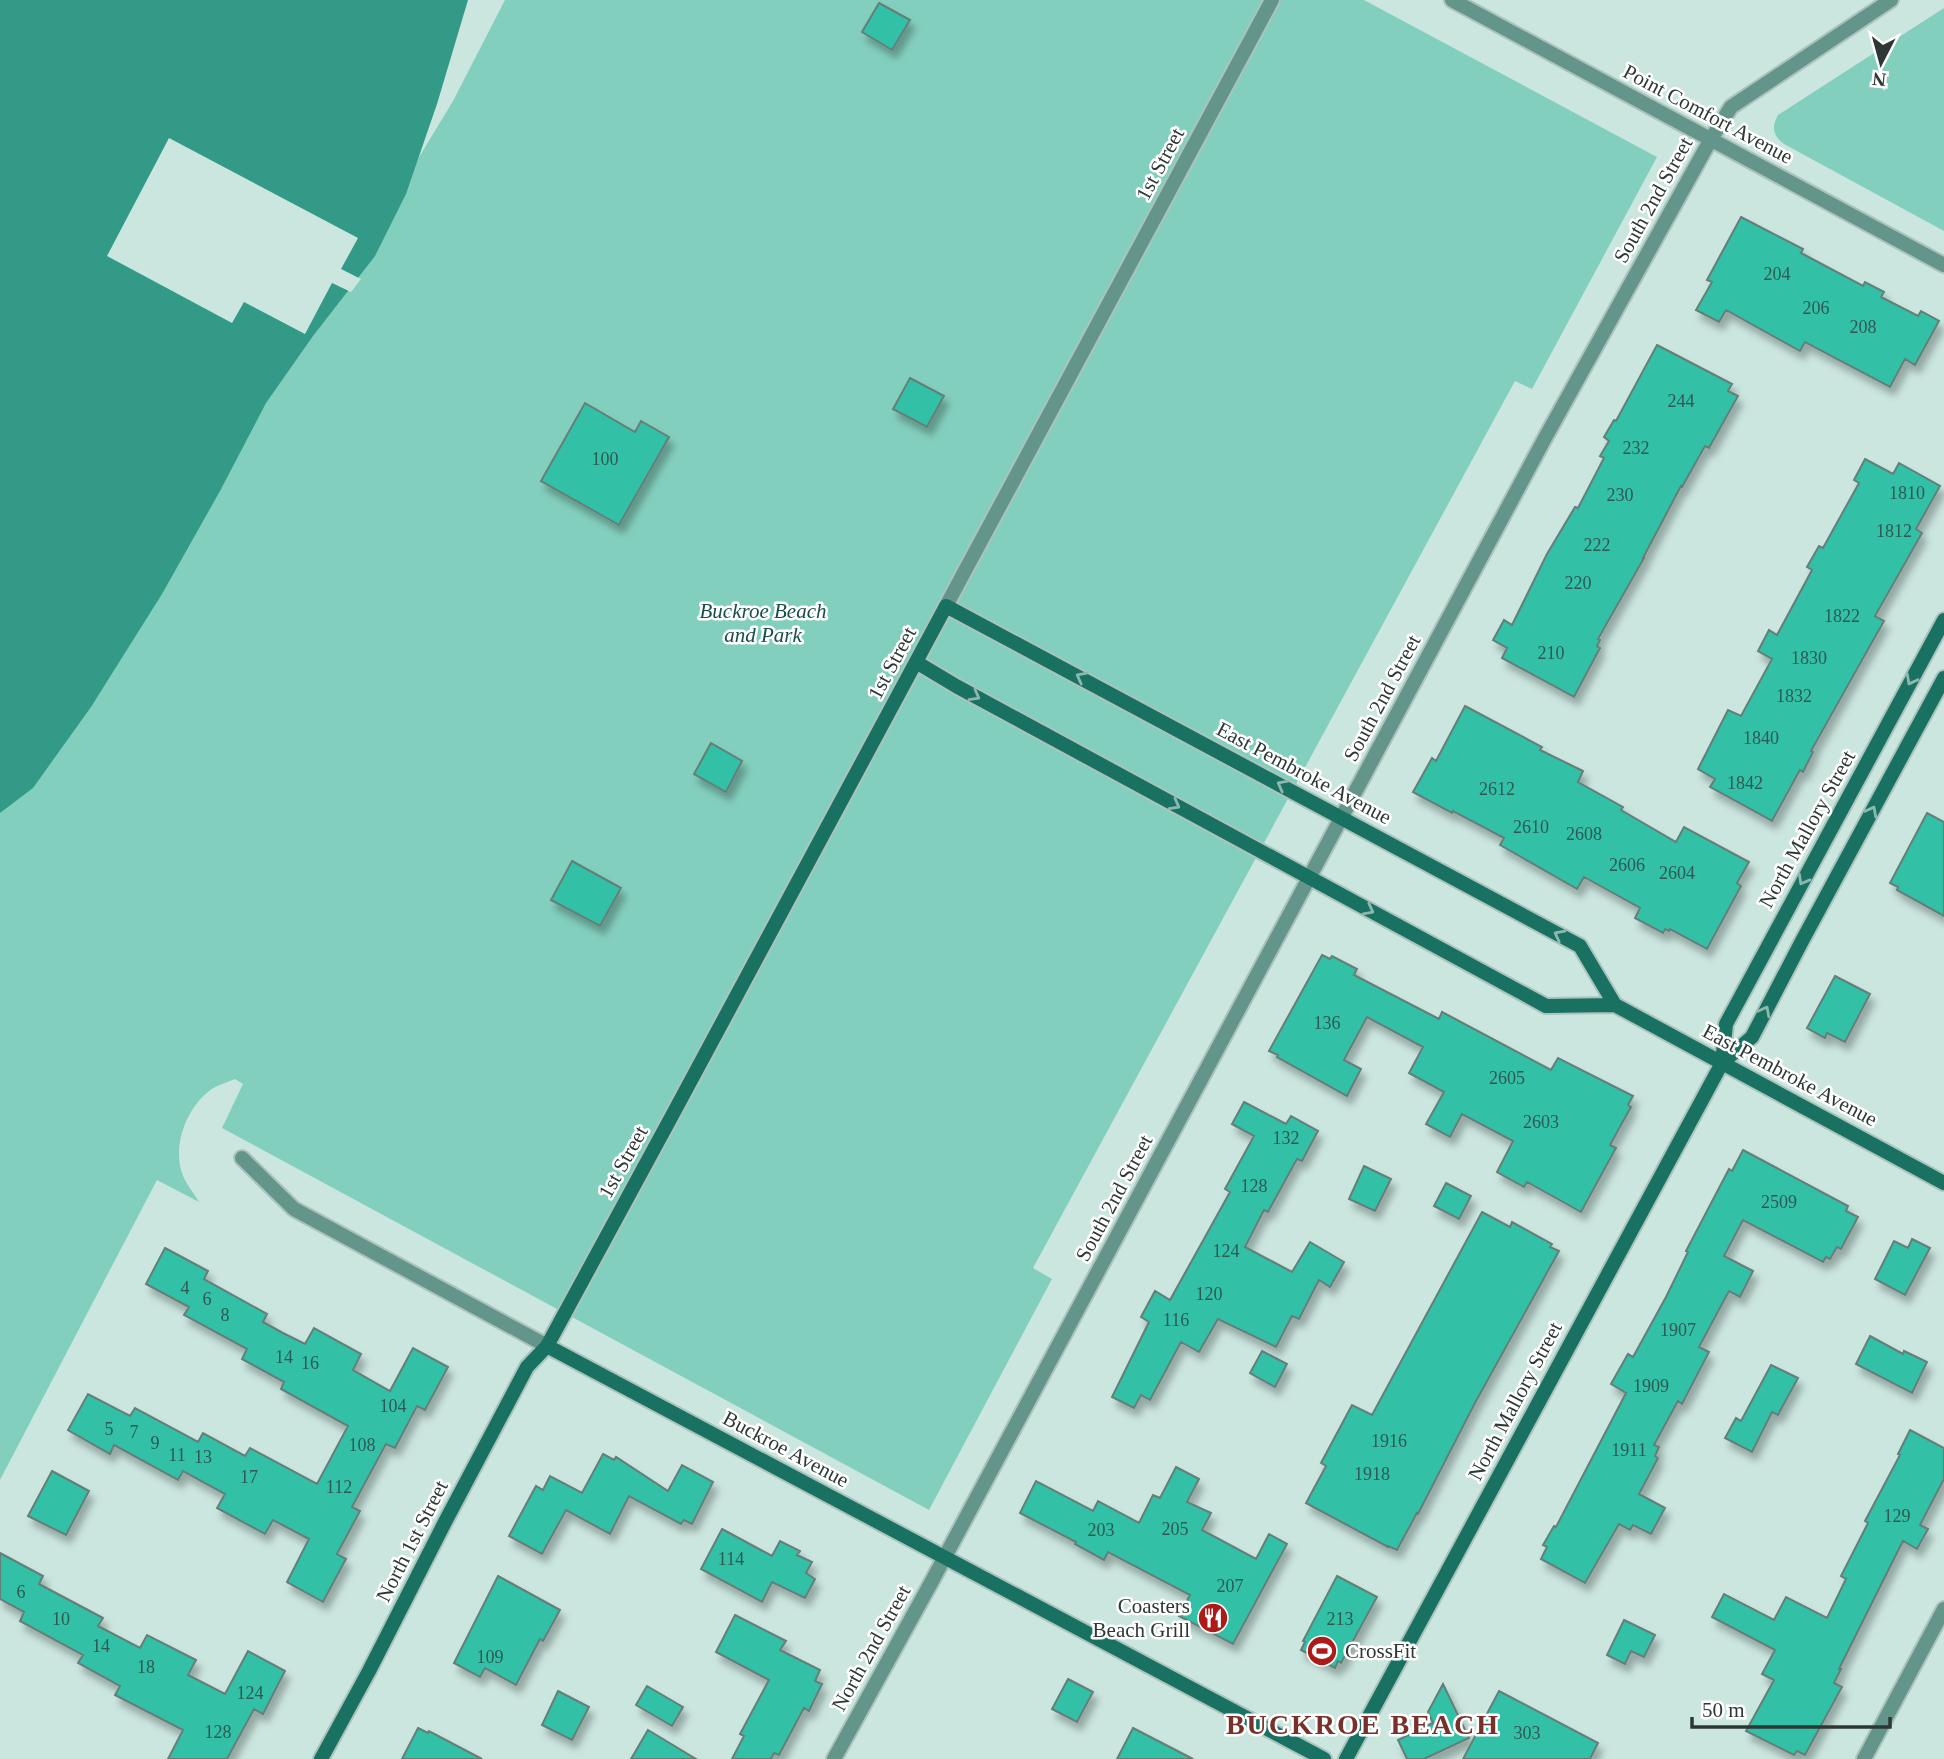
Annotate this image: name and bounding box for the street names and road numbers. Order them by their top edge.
street label: Point Comfort Avenue [1619,59,1797,169]
street label: 1st Street [1131,123,1189,204]
street label: South 2nd Street [1609,133,1698,267]
street label: 1st Street [863,622,921,703]
street label: South 2nd Street [1339,630,1426,765]
street label: East Pembroke Avenue [1213,717,1395,829]
street label: North Mallory Street [1754,746,1860,912]
street label: East Pembroke Avenue [1699,1019,1881,1131]
street label: 1st Street [593,1122,653,1202]
street label: South 2nd Street [1071,1130,1158,1265]
street label: North Mallory Street [1463,1317,1567,1484]
street label: Buckroe Avenue [719,1406,853,1492]
street label: North 1st Street [371,1476,453,1606]
street label: North 2nd Street [827,1581,916,1715]

